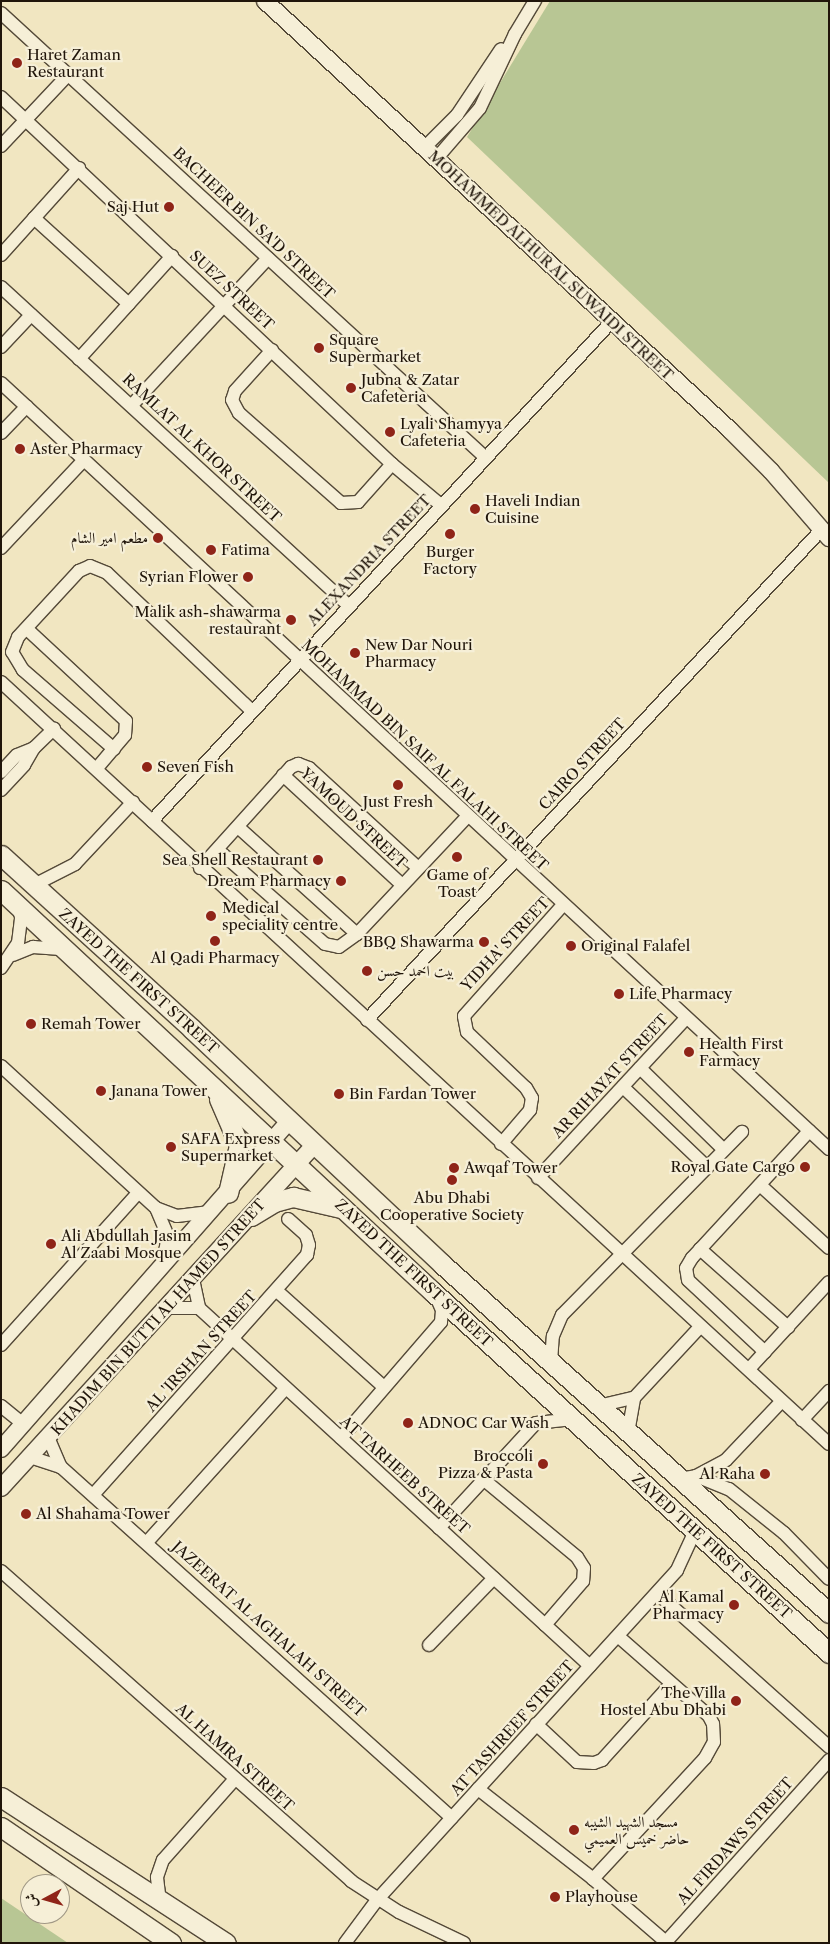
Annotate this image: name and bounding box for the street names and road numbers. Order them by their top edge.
street label: BACHEER BIN SA'D STREET [169,143,339,303]
street label: MOHAMMED ALHUR AL SUWAIDI STREET [424,146,678,384]
street label: SUEZ STREET [186,247,278,333]
street label: RAMLAT AL KHOR STREET [118,369,286,527]
street label: ALEXANDRIA STREET [303,490,435,630]
street label: MOHAMMAD BIN SAIF AL FALAHI STREET [297,635,553,875]
street label: CAIRO STREET [535,714,629,814]
street label: YAMOUD STREET [297,764,411,872]
street label: YIDHA' STREET [457,893,553,995]
street label: ZAYED THE FIRST STREET [55,904,223,1058]
street label: AR RIHAYAT STREET [548,1010,672,1142]
street label: KHADIM BIN BUTTI AL HAMED STREET [47,1195,269,1439]
street label: ZAYED THE FIRST STREET [331,1195,497,1351]
street label: AL 'IRSHAN STREET [142,1287,260,1415]
street label: AT TARHEEB STREET [336,1412,474,1538]
street label: ZAYED THE FIRST STREET [628,1469,796,1623]
street label: JAZEERAT AL AGHALAH STREET [168,1537,370,1721]
street label: AT TASHREEF STREET [446,1656,578,1800]
street label: AL HAMRA STREET [172,1699,298,1815]
street label: AL FIRDAWS STREET [673,1774,797,1908]

